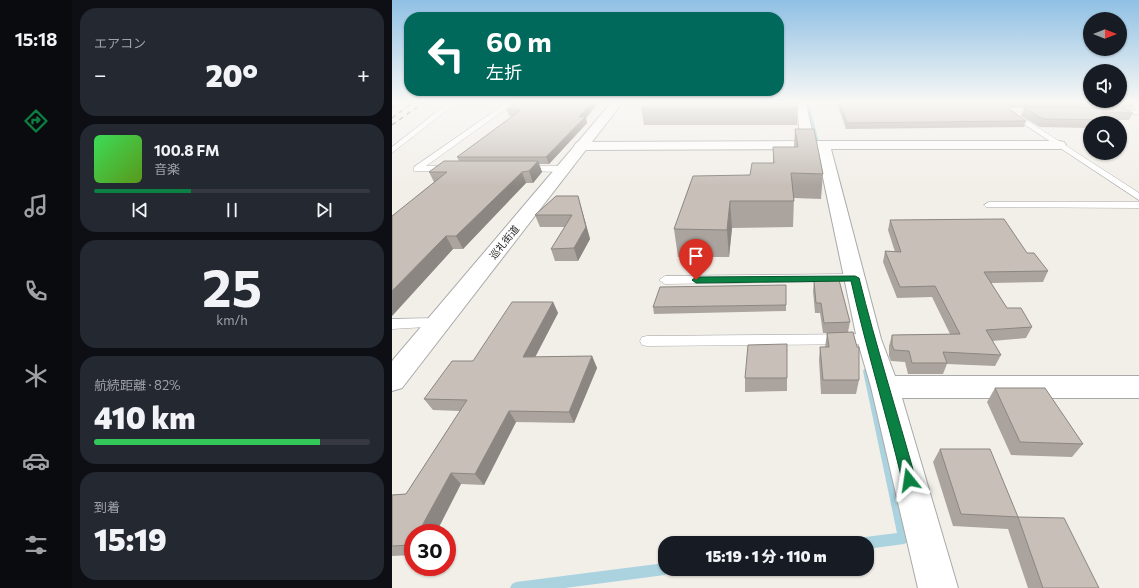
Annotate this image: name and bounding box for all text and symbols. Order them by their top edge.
north arrow [1083,12,1127,56]
map controls [1083,12,1127,160]
text: 60 m [486,24,552,58]
text: 15:18 [15,28,57,50]
icon: left [420,28,472,80]
text: エアコン [94,35,146,51]
text: 20° [205,56,258,93]
text: − [94,61,107,88]
text: + [357,61,370,88]
text: 左折 [486,61,522,83]
button: sound [1083,64,1127,108]
icon: directions [22,107,50,135]
button: search [1083,116,1127,160]
text: 100.8 FM [154,141,220,159]
text: 音楽 [154,161,180,177]
icon: music [22,192,50,220]
icon: previous [129,199,151,221]
icon: pause [221,199,243,221]
icon: next [313,199,335,221]
street label: 巡礼街道 [487,223,521,261]
pin [679,239,713,280]
icon: arrive [685,245,707,267]
text: 25 [202,254,262,318]
icon: phone [22,277,50,305]
text: km/h [216,312,248,328]
icon: climate [22,362,50,390]
text: 航続距離 · 82% [94,377,181,393]
text: 410 km [94,398,196,435]
icon: car [22,447,50,475]
position arrow [888,459,930,501]
text: 到着 [94,499,120,515]
text: 15:19 [94,520,167,557]
speed limit sign: 30 [404,524,456,576]
icon: filters [22,531,50,559]
text: 15:19 · 1 分 · 110 m [705,547,827,565]

